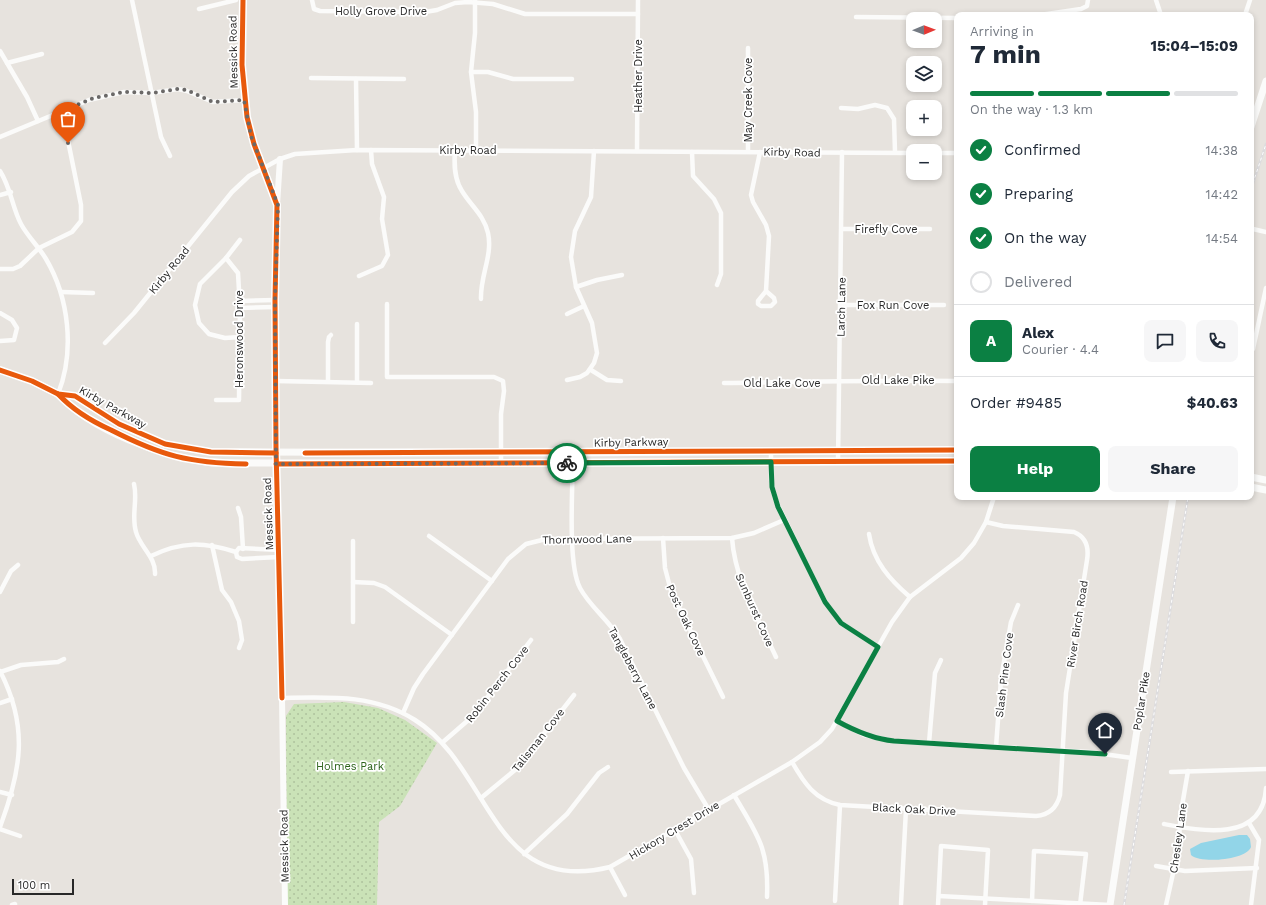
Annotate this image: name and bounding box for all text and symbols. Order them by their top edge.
street label: Holly Grove Drive [335,5,427,18]
north arrow [906,12,942,48]
map controls [906,12,942,180]
street label: Messick Road [226,15,241,89]
text: Arriving in [970,24,1034,39]
text: 15:04–15:09 [1150,37,1238,55]
street label: Heather Drive [632,39,645,113]
text: 7 min [970,39,1041,69]
button: layers [906,56,942,92]
street label: May Creek Cove [742,58,755,142]
button: + [906,100,942,136]
pin [51,102,85,143]
text: On the way · 1.3 km [970,102,1093,117]
icon: bag [57,108,79,130]
icon: check [970,139,992,161]
text: Confirmed [1004,141,1081,159]
text: 14:38 [1206,143,1238,158]
street label: Kirby Road [439,144,497,157]
button: − [906,144,942,180]
street label: Kirby Road [763,146,821,159]
icon: check [970,183,992,205]
text: Preparing [1004,185,1073,203]
text: 14:42 [1206,187,1238,202]
street label: Firefly Cove [854,223,918,236]
icon: check [970,227,992,249]
text: On the way [1004,229,1086,247]
text: 14:54 [1206,231,1238,246]
street label: Kirby Road [146,244,192,297]
text: Delivered [1004,273,1072,291]
street label: Larch Lane [834,277,849,337]
street label: Heronswood Drive [233,290,246,388]
street label: Fox Run Cove [857,299,929,312]
button: chat [1144,320,1186,362]
button: phone [1196,320,1238,362]
text: Alex [1022,324,1054,342]
text: A [986,332,996,350]
text: Courier · 4.4 [1022,342,1099,357]
street label: Old Lake Pike [861,374,935,387]
street label: Old Lake Cove [743,377,821,390]
street label: Kirby Parkway [77,384,149,431]
text: Order #9485 [970,394,1062,412]
text: $40.63 [1187,394,1238,412]
street label: Kirby Parkway [593,435,669,450]
courier [547,443,587,483]
button: Help [970,446,1100,492]
button: Share [1108,446,1238,492]
icon: bike [556,452,578,474]
street label: Messick Road [261,477,276,551]
street label: Thornwood Lane [542,532,632,547]
street label: Sunburst Cove [733,572,777,649]
street label: River Birch Road [1064,579,1091,669]
street label: Post Oak Cove [663,582,708,658]
street label: Tangleberry Lane [605,625,660,712]
street label: Slash Pine Cove [993,632,1016,718]
street label: Robin Perch Cove [463,643,532,725]
street label: Poplar Pike [1130,671,1153,732]
street label: Talisman Cove [509,706,567,775]
pin [1088,713,1122,754]
icon: home [1094,719,1116,741]
park label: Holmes Park [316,760,384,773]
street label: Hickory Crest Drive [627,798,722,863]
street label: Black Oak Drive [872,801,956,818]
street label: Chesley Lane [1167,802,1190,874]
street label: Messick Road [277,809,292,883]
scale bar [12,877,74,896]
text: 100 m [18,879,50,892]

